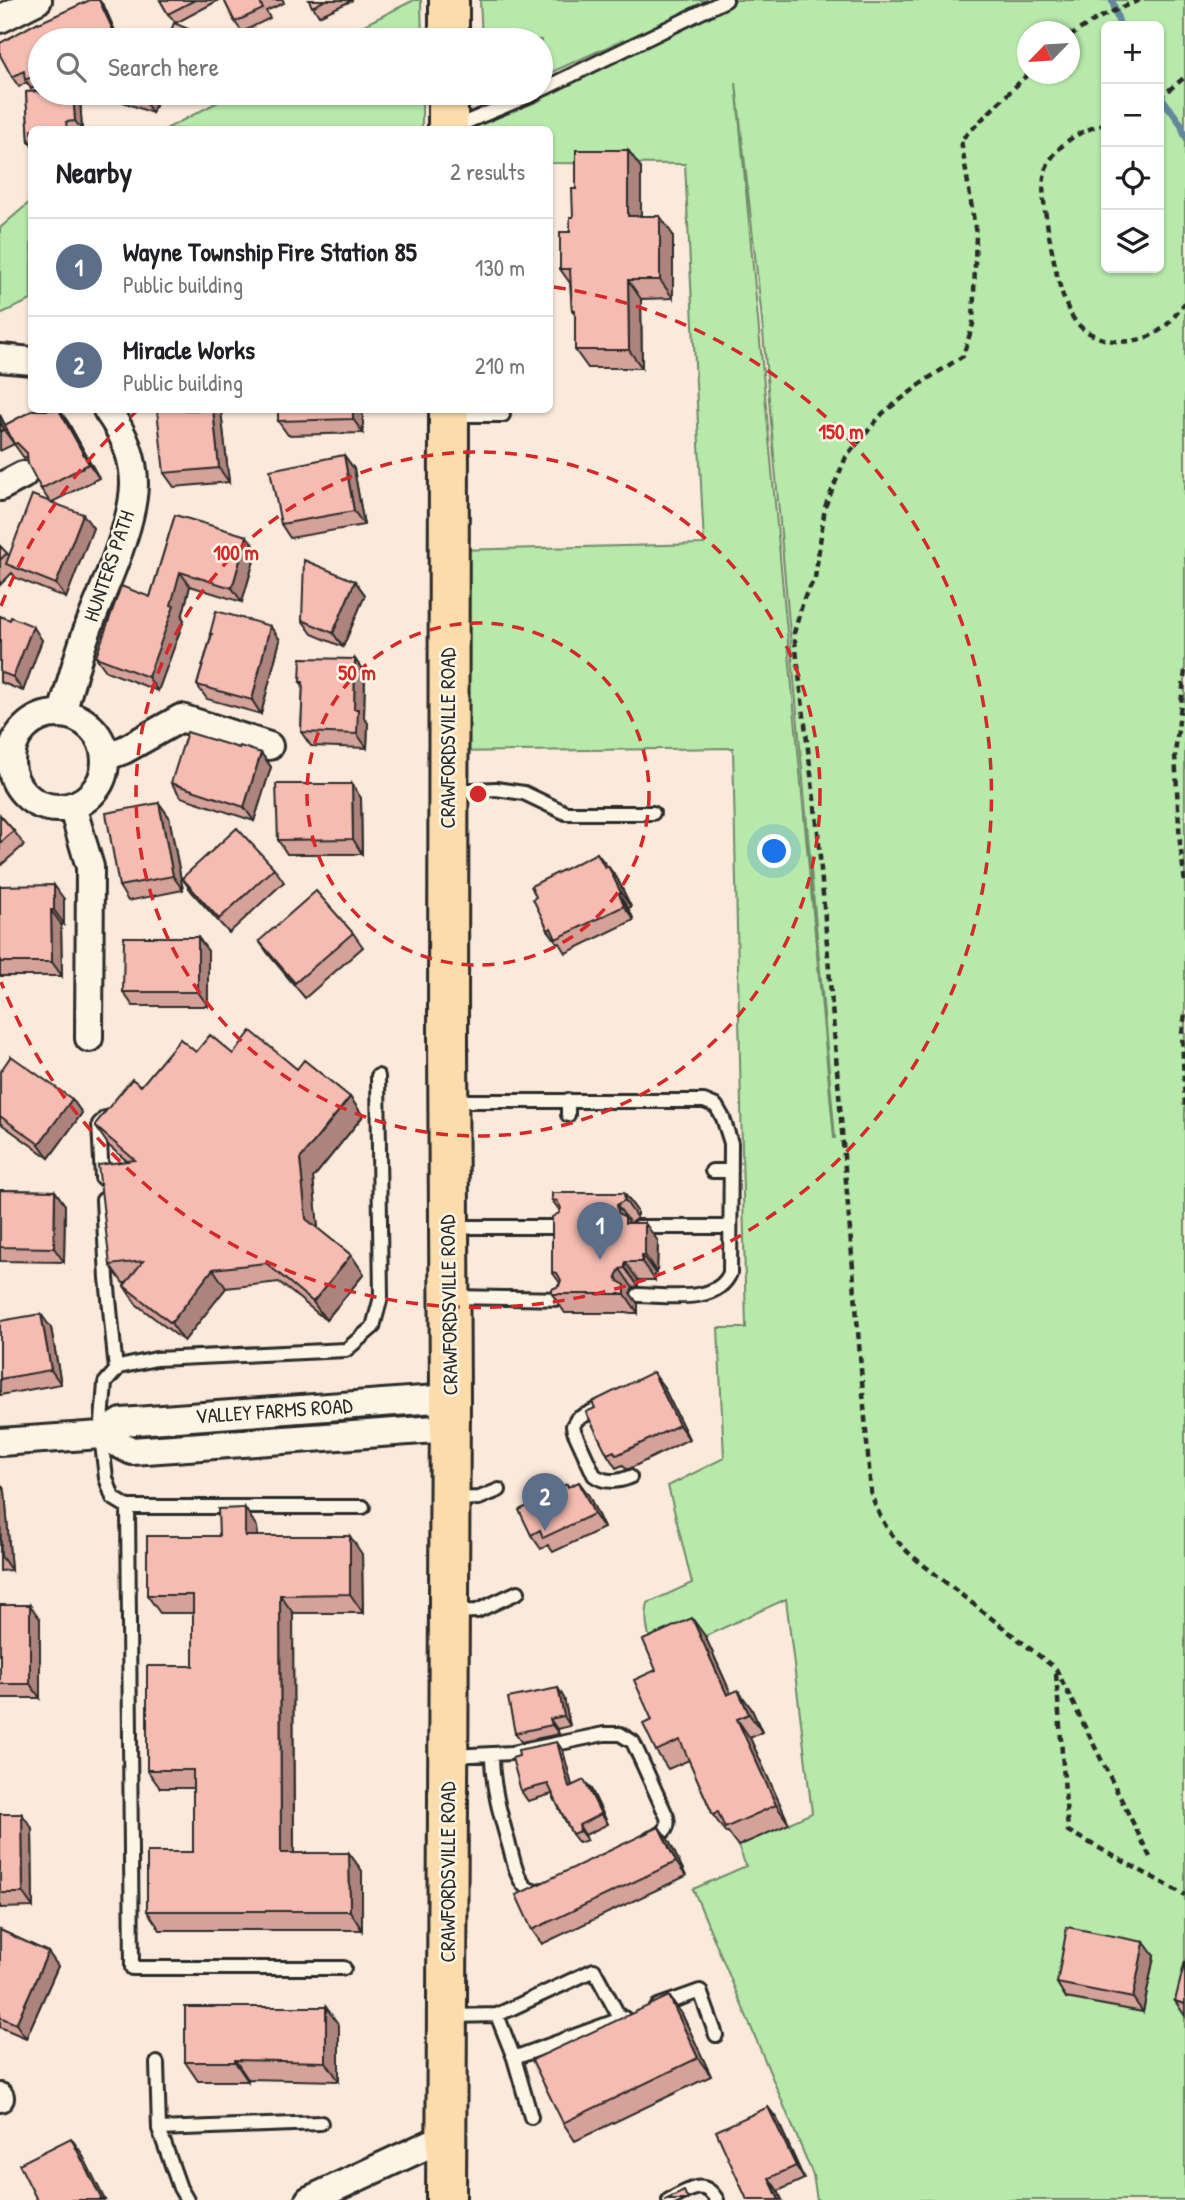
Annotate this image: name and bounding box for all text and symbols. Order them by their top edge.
north arrow [1017,21,1080,84]
map controls [1101,21,1164,273]
button: + [1101,21,1164,84]
search box [28,28,553,105]
icon: search [52,48,90,86]
text: Search here [108,49,219,84]
button: − [1101,84,1164,147]
button: locate [1101,147,1164,210]
text: Nearby [56,152,132,192]
text: 2 results [450,156,525,187]
button: layers [1101,210,1164,273]
text: Wayne Township Fire Station 85 [123,234,417,269]
text: 1 [75,252,83,283]
text: 130 m [475,252,525,283]
text: Public building [123,269,243,300]
text: Miracle Works [123,332,255,367]
text: 2 [74,350,84,381]
text: 210 m [475,350,525,381]
text: Public building [123,367,243,398]
text: 150 m [818,417,864,446]
street label: HUNTERS PATH [76,506,141,625]
text: 100 m [213,538,259,567]
street label: CRAWFORDSVILLE ROAD [433,648,462,828]
text: 50 m [338,658,376,687]
centre of rings [466,782,490,806]
your location [757,834,791,868]
pin: 1 [577,1202,623,1260]
street label: CRAWFORDSVILLE ROAD [432,1214,465,1396]
street label: VALLEY FARMS ROAD [195,1391,353,1430]
pin: 2 [522,1473,568,1531]
street label: CRAWFORDSVILLE ROAD [433,1782,462,1962]

